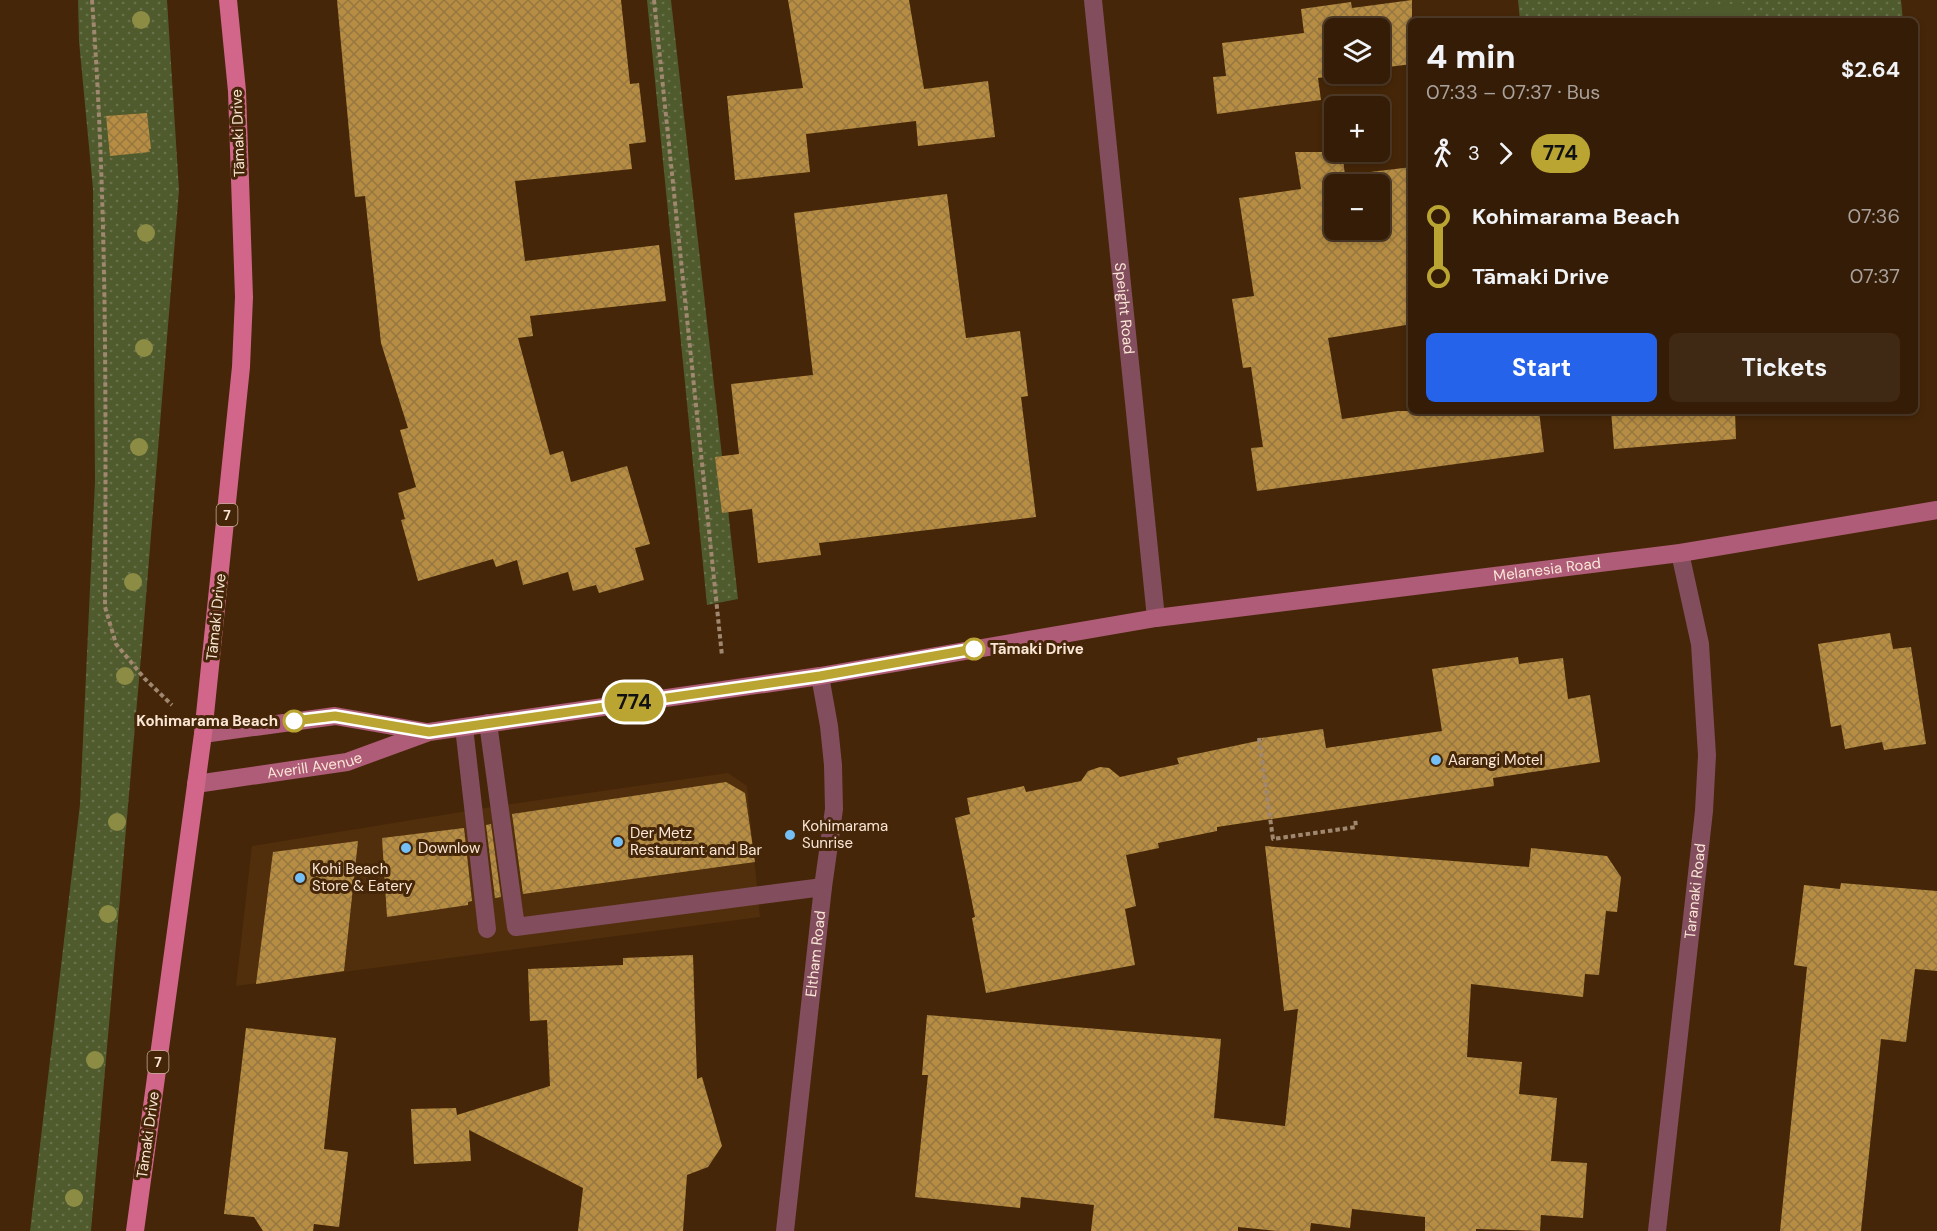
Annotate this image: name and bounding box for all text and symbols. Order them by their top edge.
map controls [1324,18,1390,240]
button: layers [1324,18,1390,84]
text: 4 min [1426,35,1516,78]
text: $2.64 [1841,55,1900,84]
text: 07:33 – 07:37 · Bus [1426,79,1600,105]
street label: Tāmaki Drive [226,89,250,177]
button: + [1324,96,1390,162]
icon: walk [1426,137,1459,170]
icon: forward [1489,137,1522,170]
text: 774 [1543,139,1578,167]
text: 3 [1468,140,1480,166]
button: − [1324,174,1390,240]
text: Kohimarama Beach [1472,202,1680,231]
text: 07:36 [1848,203,1900,229]
street label: Speight Road [1110,262,1139,355]
text: Tāmaki Drive [1472,262,1609,291]
text: 07:37 [1850,263,1900,289]
button: Start [1426,333,1657,402]
button: Tickets [1669,333,1900,402]
road number: 7 [216,504,238,526]
street label: Melanesia Road [1492,553,1602,586]
street label: Tāmaki Drive [201,572,231,662]
marker: Tāmaki Drive [963,638,985,660]
place label: Tāmaki Drive [990,639,1084,659]
line badge: 774 [600,682,668,722]
text: 774 [616,688,652,716]
marker: Kohimarama Beach [283,710,305,732]
place label: Kohimarama Beach [136,711,278,731]
street label: Averill Avenue [266,747,365,784]
place label: Aarangi Motel [1448,750,1543,770]
marker: Aarangi Motel [1429,753,1443,767]
place label: Kohimarama Sunrise [802,816,888,853]
place label: Der Metz Restaurant and Bar [630,823,762,860]
marker: Kohimarama Sunrise [783,828,797,842]
marker: Der Metz Restaurant and Bar [611,835,625,849]
place label: Downlow [418,838,481,858]
marker: Downlow [399,841,413,855]
street label: Taranaki Road [1680,842,1710,940]
place label: Kohi Beach Store & Eatery [312,859,413,896]
marker: Kohi Beach Store & Eatery [293,871,307,885]
street label: Eltham Road [801,909,830,998]
road number: 7 [148,1051,168,1073]
street label: Tāmaki Drive [132,1090,164,1180]

